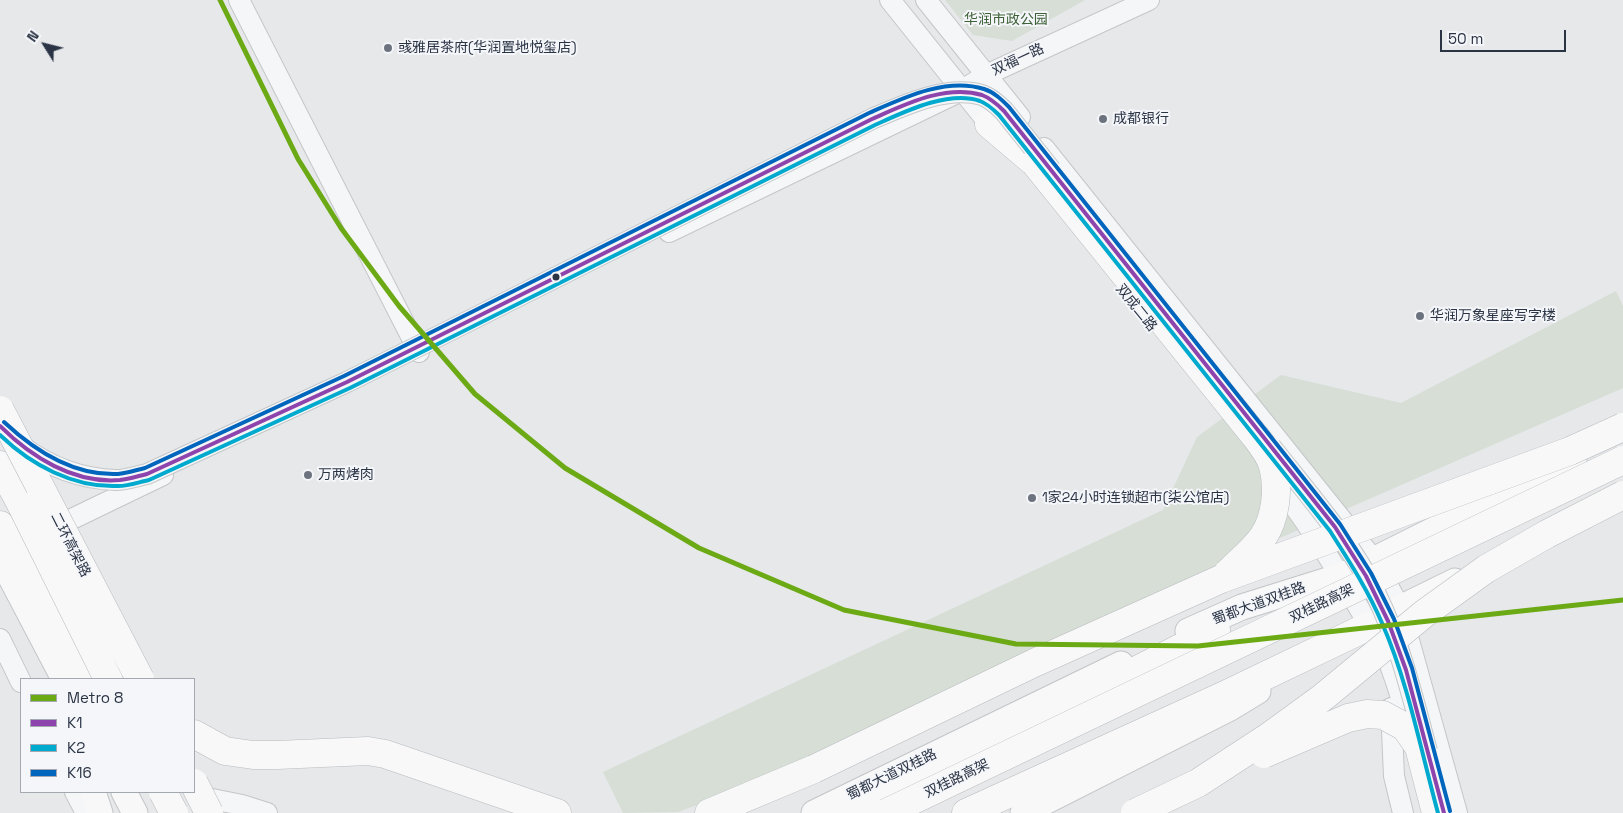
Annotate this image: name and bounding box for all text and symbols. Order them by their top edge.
park label: 华润市政公园 [964,12,1048,28]
north arrow [20,20,70,70]
scale bar [1443,20,1569,52]
text: N [23,27,43,45]
text: 50 m [1448,29,1483,48]
place label: 彧雅居茶府(华润置地悦玺店) [398,40,577,56]
street label: 双福一路 [989,41,1047,79]
marker: 彧雅居茶府(华润置地悦玺店) [382,42,394,54]
place label: 成都银行 [1113,111,1169,127]
marker: 成都银行 [1097,113,1109,125]
unlabelled marker [551,272,561,282]
street label: 双成二路 [1112,281,1160,335]
place label: 华润万象星座写字楼 [1430,308,1556,324]
marker: 华润万象星座写字楼 [1414,310,1426,322]
place label: 万两烤肉 [318,467,374,483]
marker: 万两烤肉 [302,469,314,481]
place label: 1家24小时连锁超市(柒公馆店) [1042,490,1229,506]
marker: 1家24小时连锁超市(柒公馆店) [1026,492,1038,504]
street label: 二环高架路 [47,510,93,580]
street label: 蜀都大道双桂路 [1210,579,1308,629]
street label: 双桂路高架 [1287,581,1357,627]
legend [20,678,195,793]
text: Metro 8 [67,688,123,707]
text: K1 [67,713,82,732]
text: K2 [67,738,85,757]
street label: 蜀都大道双桂路 [844,746,940,804]
street label: 双桂路高架 [922,756,992,802]
text: K16 [67,763,92,782]

